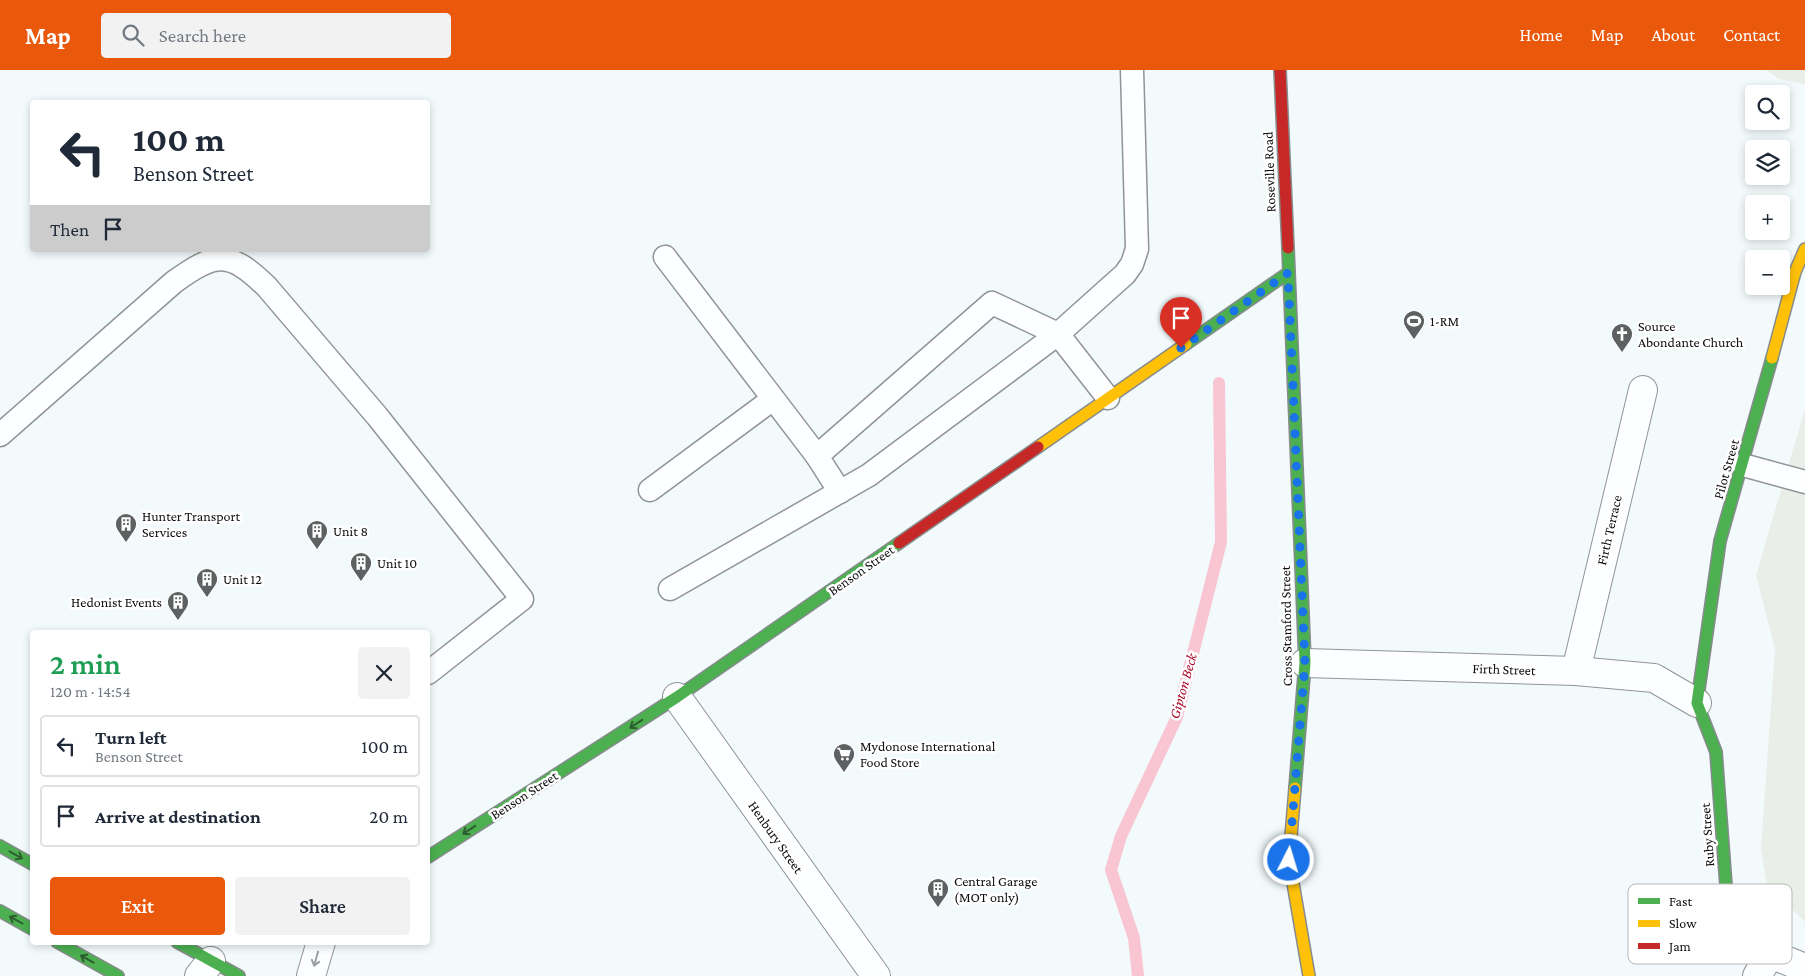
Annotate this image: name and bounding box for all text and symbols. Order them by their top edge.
search box [101,13,451,58]
icon: search [119,21,147,49]
text: Map [25,22,71,49]
text: Search here [159,25,246,46]
text: Home [1520,25,1563,45]
text: Map [1591,25,1623,45]
text: About [1651,25,1695,45]
text: Contact [1723,25,1780,45]
map controls [1745,85,1790,295]
button: search [1745,85,1790,130]
icon: left [50,120,115,185]
text: 100 m [133,120,225,159]
street label: Roseville Road [1260,131,1278,213]
button: layers [1745,140,1790,185]
text: Benson Street [133,161,254,186]
button: + [1745,195,1790,240]
icon: arrive [99,215,127,243]
text: Then [50,219,89,240]
button: − [1745,250,1790,295]
pin [1160,297,1202,348]
icon: arrive [1167,304,1195,332]
sports icon: 1-RM [1402,309,1426,340]
place label: 1-RM [1430,313,1459,329]
place label: Source Abondante Church [1638,318,1744,350]
church icon: Source Abondante Church [1610,322,1634,353]
street label: Pilot Street [1710,437,1742,501]
street label: Firth Terrace [1593,493,1625,567]
place label: Hunter Transport Services [142,508,241,540]
building icon: Hunter Transport Services [114,512,138,543]
building icon: Unit 8 [305,519,329,550]
place label: Unit 8 [333,523,368,539]
street label: Benson Street [825,541,897,599]
building icon: Unit 10 [349,551,373,582]
place label: Unit 10 [377,555,417,571]
street label: Cross Stamford Street [1277,565,1295,687]
building icon: Unit 12 [195,567,219,598]
place label: Unit 12 [223,571,262,587]
building icon: Hedonist Events [166,590,190,621]
place label: Hedonist Events [71,594,162,610]
text: 2 min [50,647,121,680]
button: close [358,647,410,699]
water label: Gipton Beck [1166,650,1201,721]
street label: Firth Street [1472,660,1536,678]
text: 120 m · 14:54 [50,683,131,700]
one-way arrow [629,719,643,729]
text: Turn left [95,727,167,748]
icon: left [52,732,80,760]
text: 100 m [361,736,408,757]
place label: Mydonose International Food Store [860,738,996,770]
supermarket icon: Mydonose International Food Store [832,742,856,773]
text: Benson Street [95,748,183,765]
street label: Benson Street [487,767,561,823]
street label: Henbury Street [745,798,807,876]
icon: arrive [52,802,80,830]
street label: Ruby Street [1697,802,1717,868]
text: Arrive at destination [95,806,261,827]
text: 20 m [369,806,408,827]
one-way arrow [463,826,477,836]
position arrow [1262,833,1314,885]
one-way arrow [9,850,24,860]
place label: Central Garage (MOT only) [954,873,1037,906]
button: Exit [50,877,225,935]
button: Share [235,877,410,935]
building icon: Central Garage (MOT only) [926,877,950,908]
legend [1628,884,1792,964]
text: Fast [1669,893,1693,909]
one-way arrow [10,914,24,924]
text: Slow [1669,915,1697,931]
text: Jam [1667,938,1691,954]
one-way arrow [311,951,320,967]
one-way arrow [81,954,95,964]

